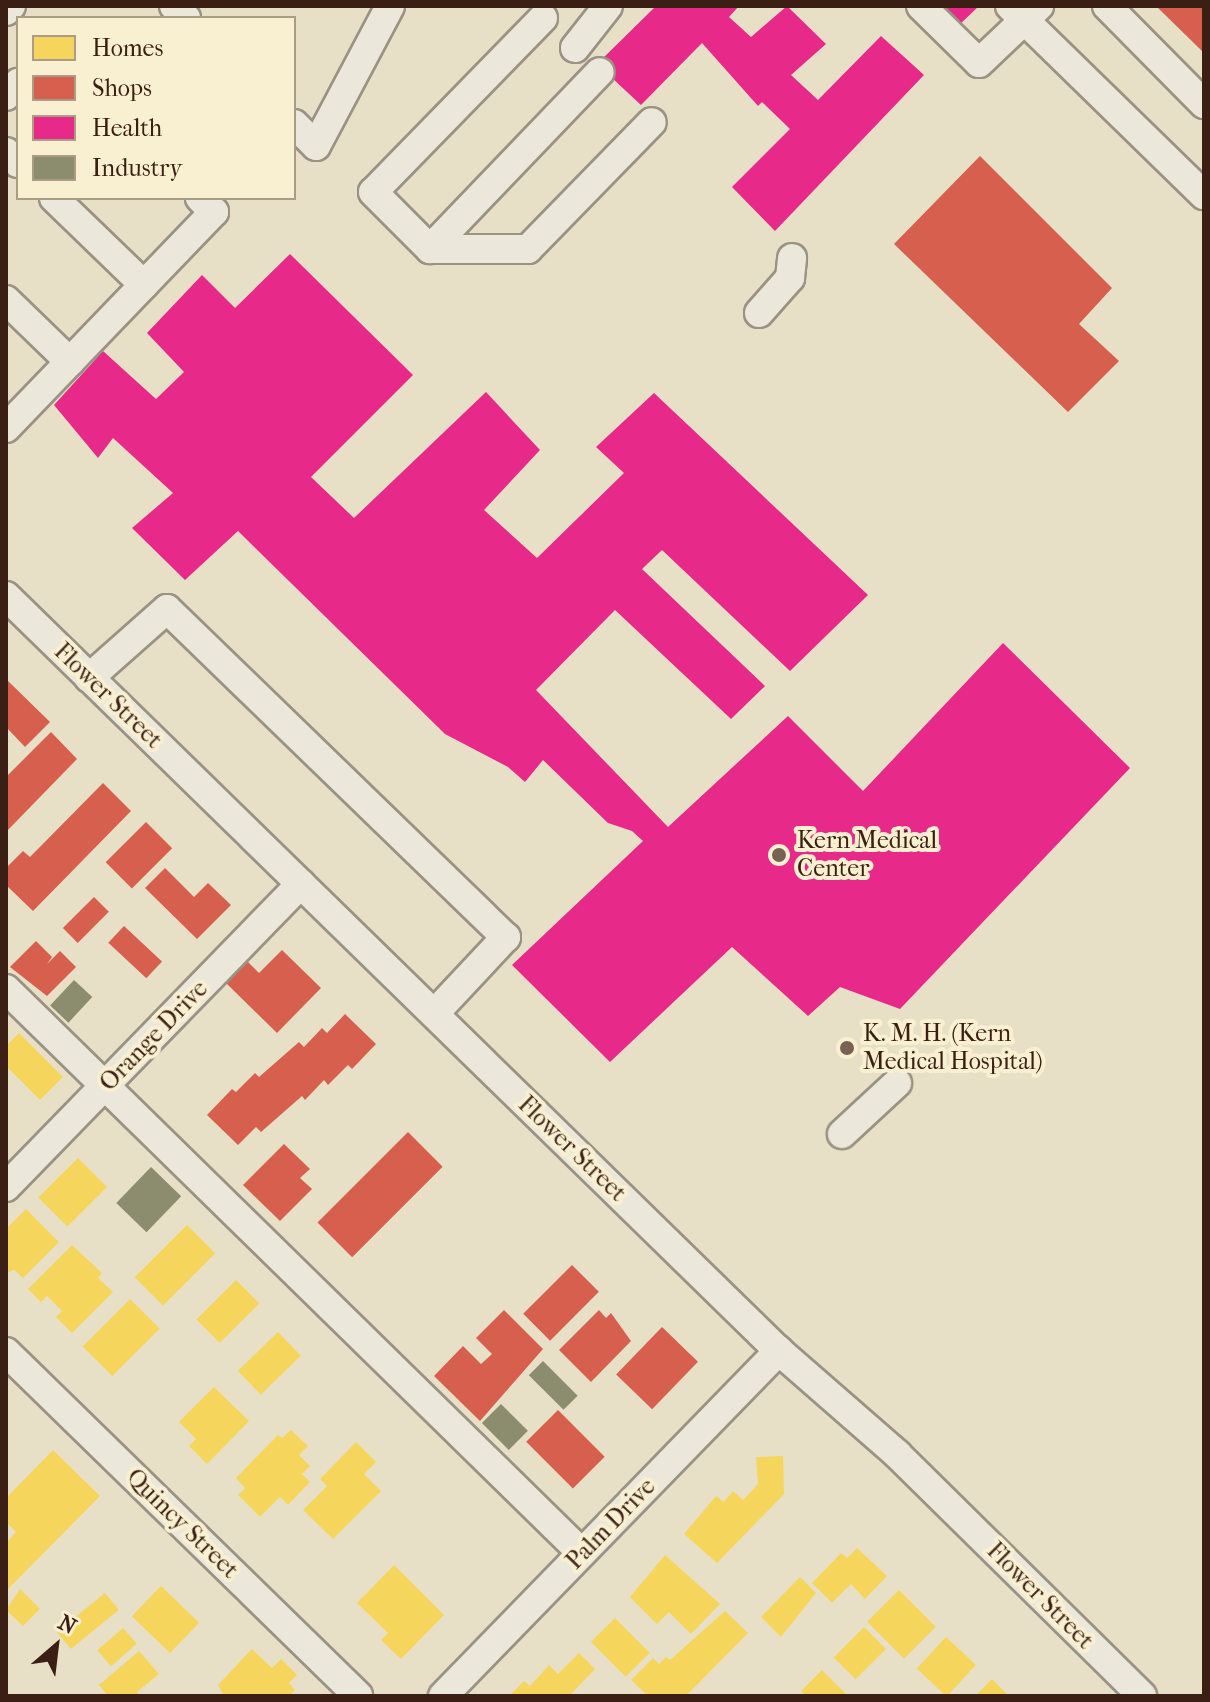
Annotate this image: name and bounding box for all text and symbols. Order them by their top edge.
legend [16,16,296,200]
text: Homes [92,34,163,62]
text: Shops [92,74,152,102]
text: Health [92,114,162,142]
text: Industry [92,154,182,182]
street label: Flower Street [48,637,168,755]
place label: Kern Medical Center [797,827,937,883]
marker: Kern Medical Center [768,844,790,866]
street label: Orange Drive [94,975,214,1097]
place label: K. M. H. (Kern Medical Hospital) [863,1020,1043,1076]
marker: K. M. H. (Kern Medical Hospital) [838,1039,856,1057]
street label: Flower Street [512,1090,632,1208]
street label: Quincy Street [120,1463,244,1585]
street label: Palm Drive [560,1472,662,1576]
street label: Flower Street [981,1537,1099,1655]
north arrow [16,1606,96,1686]
text: N [54,1609,81,1640]

